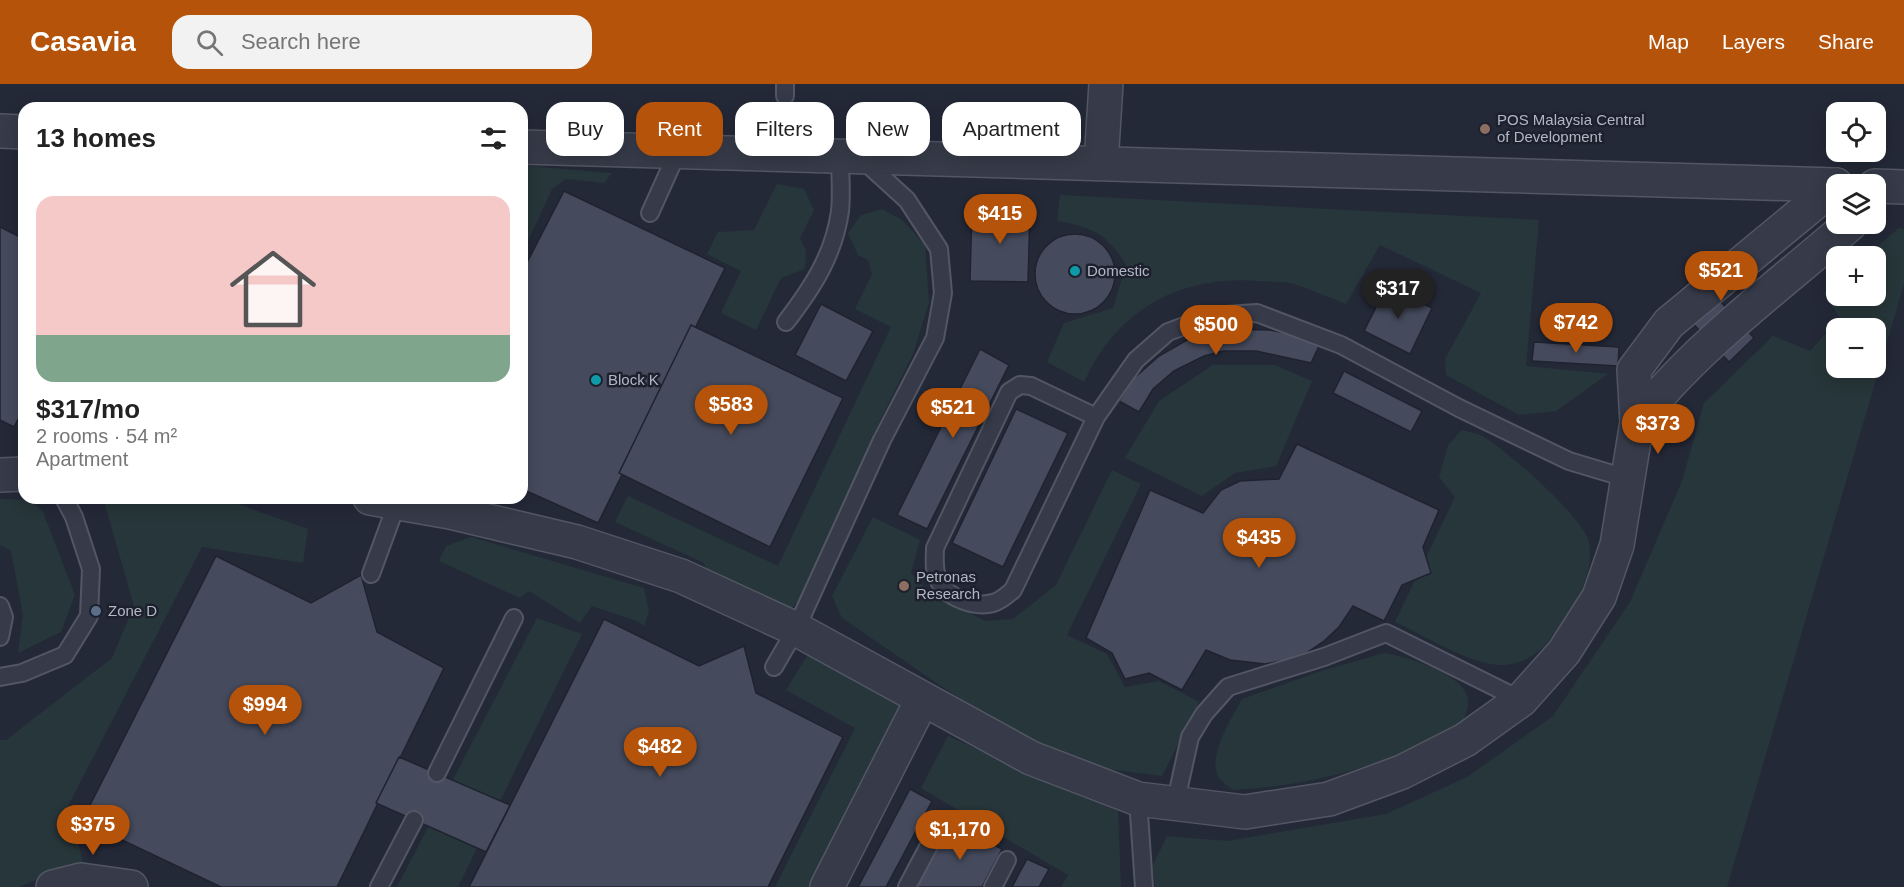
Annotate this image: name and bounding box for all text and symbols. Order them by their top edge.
search box [172,15,592,69]
text: Casavia [30,26,136,57]
icon: search [193,26,226,59]
text: Search here [241,29,361,54]
text: Map [1648,30,1689,53]
text: Layers [1722,30,1785,53]
text: Share [1818,30,1874,53]
chip: Buy [546,102,624,156]
chip: Rent [636,102,723,156]
chip: Filters [735,102,834,156]
chip: New [846,102,930,156]
chip: Apartment [942,102,1081,156]
map controls [1826,102,1886,378]
button: locate [1826,102,1886,162]
place label: POS Malaysia Central of Development [1497,111,1645,145]
icon: filters [477,122,510,155]
marker: POS Malaysia Central of Development [1478,122,1492,136]
text: 13 homes [36,123,156,153]
button: layers [1826,174,1886,234]
pin: $415 [964,194,1036,245]
text: $415 [978,202,1022,224]
icon: home [219,235,327,343]
button: + [1826,246,1886,306]
pin: $521 [1685,251,1757,302]
text: $521 [1699,259,1743,281]
place label: Domestic [1087,262,1150,279]
marker: Domestic [1068,264,1082,278]
pin: $317 [1362,269,1434,320]
text: $317 [1376,277,1420,299]
pin: $742 [1540,303,1612,354]
pin: $500 [1180,305,1252,356]
text: $742 [1554,311,1598,333]
text: $500 [1194,313,1238,335]
button: − [1826,318,1886,378]
place label: Block K [608,371,659,388]
marker: Block K [589,373,603,387]
pin: $583 [695,385,767,436]
pin: $521 [917,388,989,439]
text: $583 [709,393,753,415]
text: $317/mo [36,394,140,424]
text: $521 [931,396,975,418]
pin: $373 [1622,404,1694,455]
text: $373 [1636,412,1680,434]
text: 2 rooms · 54 m² [36,425,177,447]
text: Apartment [36,448,128,470]
pin: $435 [1223,518,1295,569]
text: $435 [1237,526,1281,548]
place label: Petronas Research [916,568,980,602]
marker: Petronas Research [897,579,911,593]
place label: Zone D [108,602,157,619]
marker: Zone D [89,604,103,618]
pin: $994 [229,685,301,736]
text: $994 [243,693,287,715]
pin: $482 [624,727,696,778]
text: $482 [638,735,682,757]
pin: $375 [57,805,129,856]
pin: $1,170 [911,810,1009,861]
text: $375 [71,813,115,835]
text: $1,170 [929,818,991,840]

